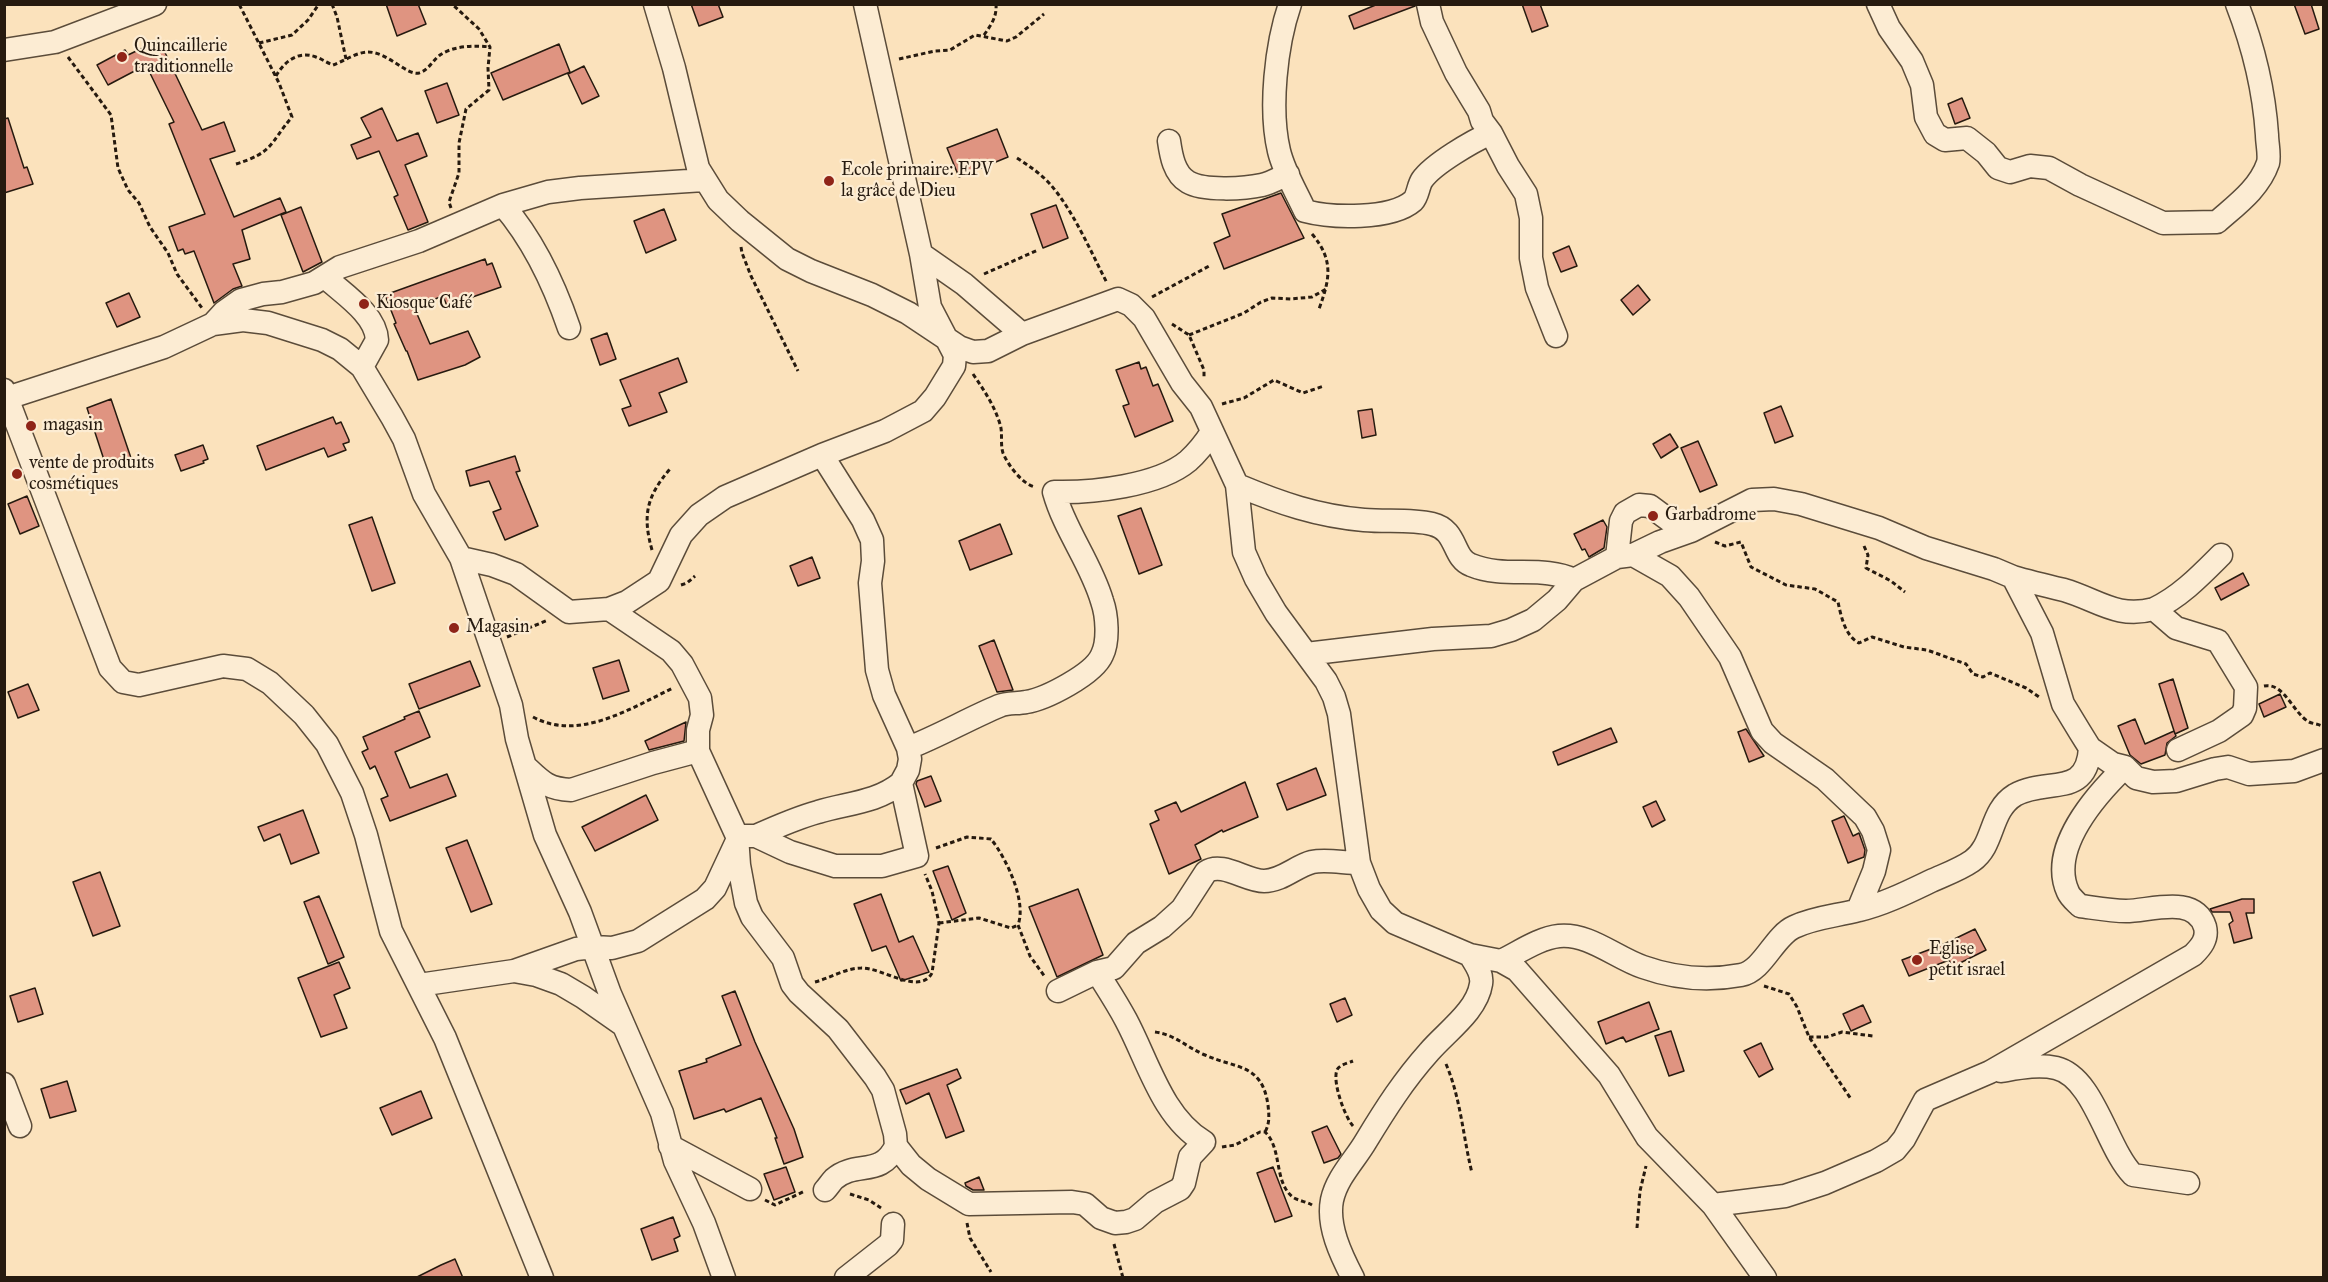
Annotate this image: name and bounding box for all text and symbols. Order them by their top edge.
place label: Quincaillerie traditionnelle [134,36,233,78]
marker: Quincaillerie traditionnelle [115,50,129,64]
place label: Ecole primaire: EPV la grâce de Dieu [841,160,993,202]
marker: Ecole primaire: EPV la grâce de Dieu [822,174,836,188]
place label: Kiosque Café [376,293,472,315]
marker: Kiosque Café [357,297,371,311]
place label: magasin [43,415,103,437]
marker: magasin [24,419,38,433]
place label: vente de produits cosmétiques [29,453,154,496]
marker: vente de produits cosmétiques [10,467,24,481]
place label: Garbadrome [1665,505,1756,527]
marker: Garbadrome [1646,509,1660,523]
place label: Magasin [466,617,529,639]
marker: Magasin [447,621,461,635]
place label: Eglise petit israel [1929,939,2005,982]
marker: Eglise petit israel [1910,953,1924,967]

